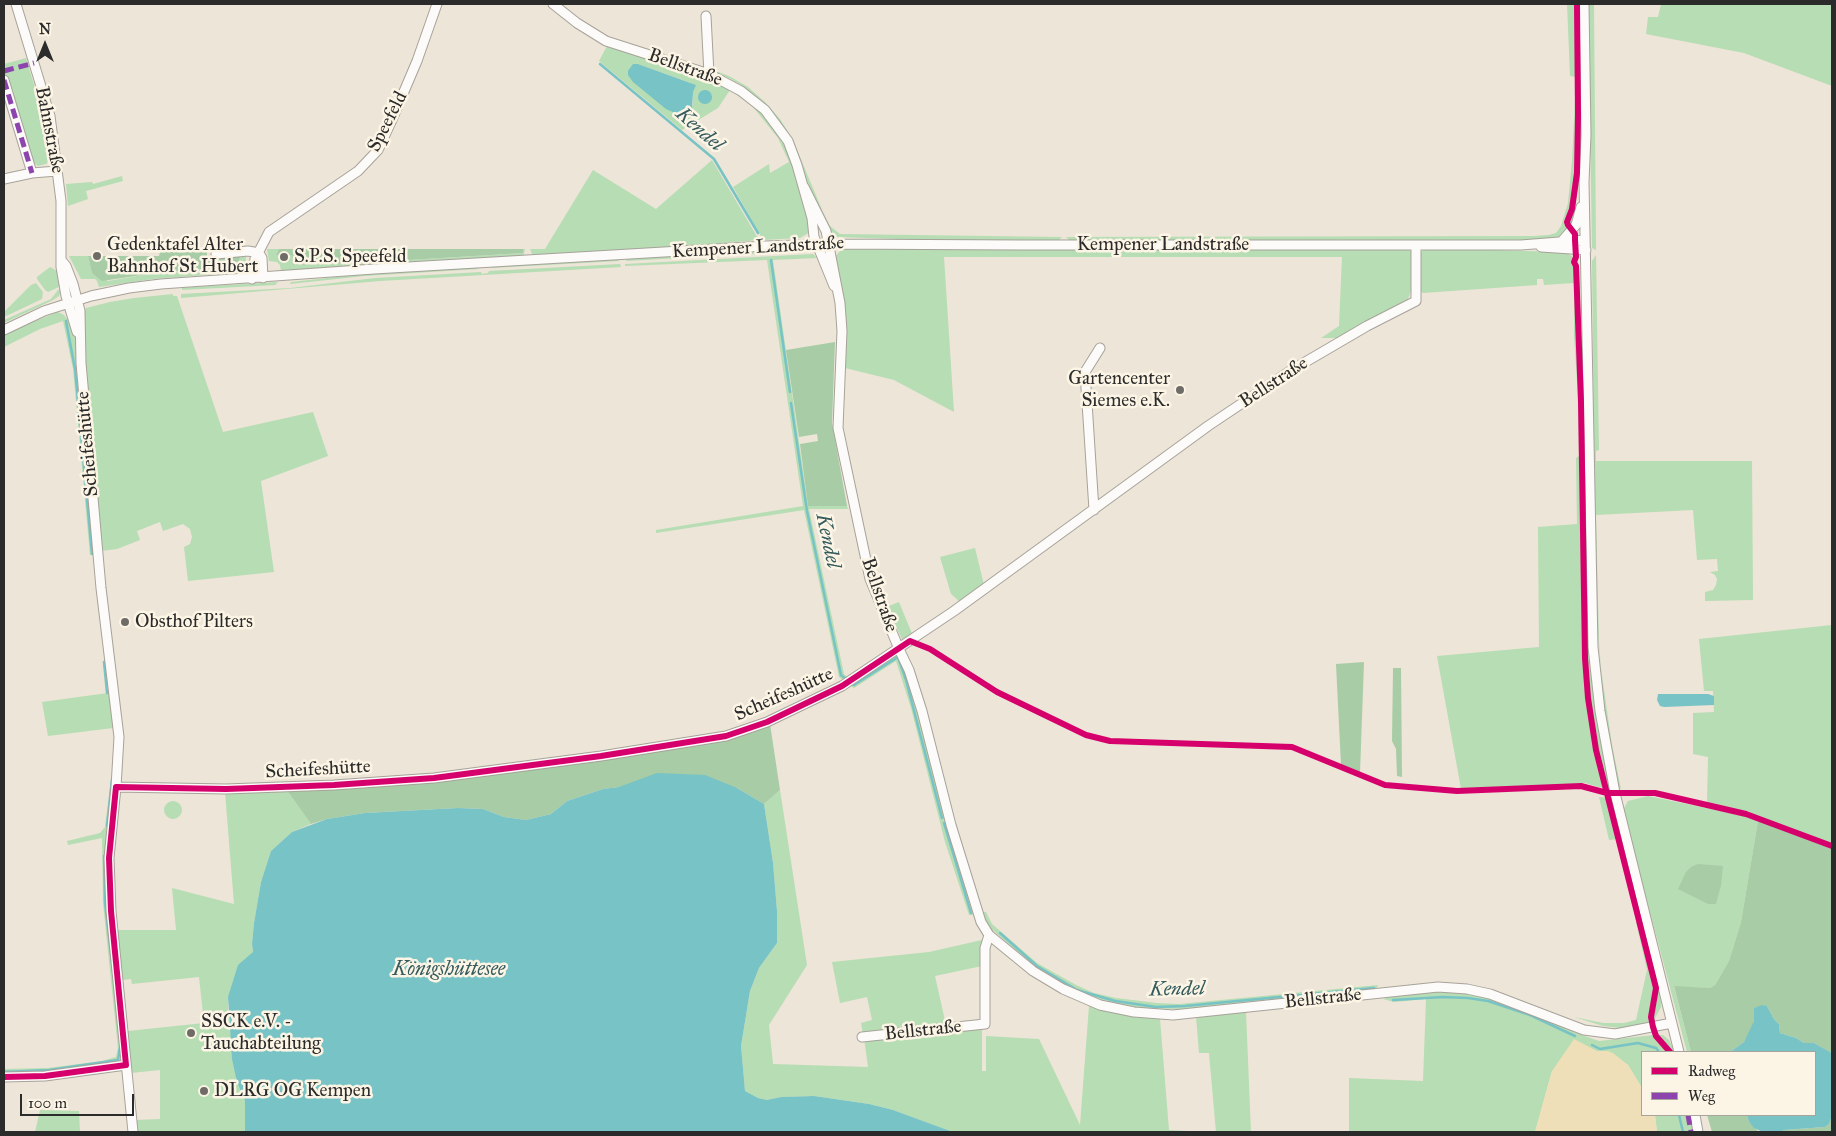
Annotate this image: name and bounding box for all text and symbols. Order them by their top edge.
north arrow [20,20,70,70]
text: N [39,21,51,38]
street label: Bellstraße [645,44,725,92]
street label: Bahnstraße [29,85,69,175]
street label: Speefeld [363,88,413,156]
water label: Kendel [670,103,728,157]
street label: Kempener Landstraße [671,232,845,264]
place label: Gedenktafel Alter Bahnhof St Hubert [107,234,258,278]
street label: Kempener Landstraße [1077,234,1249,256]
place label: S.P.S. Speefeld [294,246,407,268]
marker: Gedenktafel Alter Bahnhof St Hubert [91,250,103,262]
marker: S.P.S. Speefeld [278,251,290,263]
street label: Bellstraße [1235,352,1313,414]
place label: Gartencenter Siemes e.K. [1068,368,1170,412]
marker: Gartencenter Siemes e.K. [1174,384,1186,396]
street label: Scheifeshütte [72,390,104,498]
water label: Kendel [810,511,844,571]
street label: Bellstraße [856,555,902,635]
place label: Obsthof Pilters [135,611,253,633]
marker: Obsthof Pilters [119,616,131,628]
street label: Scheifeshütte [731,663,837,727]
street label: Scheifeshütte [265,756,371,784]
water label: Königshüttesee [393,958,505,982]
water label: Kendel [1149,978,1205,1002]
street label: Bellstraße [1283,984,1363,1014]
place label: SSCK e.V. - Tauchabteilung [201,1011,321,1055]
street label: Bellstraße [883,1016,963,1046]
marker: SSCK e.V. - Tauchabteilung [185,1027,197,1039]
legend [1641,1051,1816,1116]
text: Radweg [1688,1062,1735,1080]
place label: DLRG OG Kempen [214,1080,371,1102]
scale bar [22,1084,136,1116]
marker: DLRG OG Kempen [198,1085,210,1097]
text: Weg [1688,1087,1715,1105]
text: 100 m [28,1094,67,1112]

